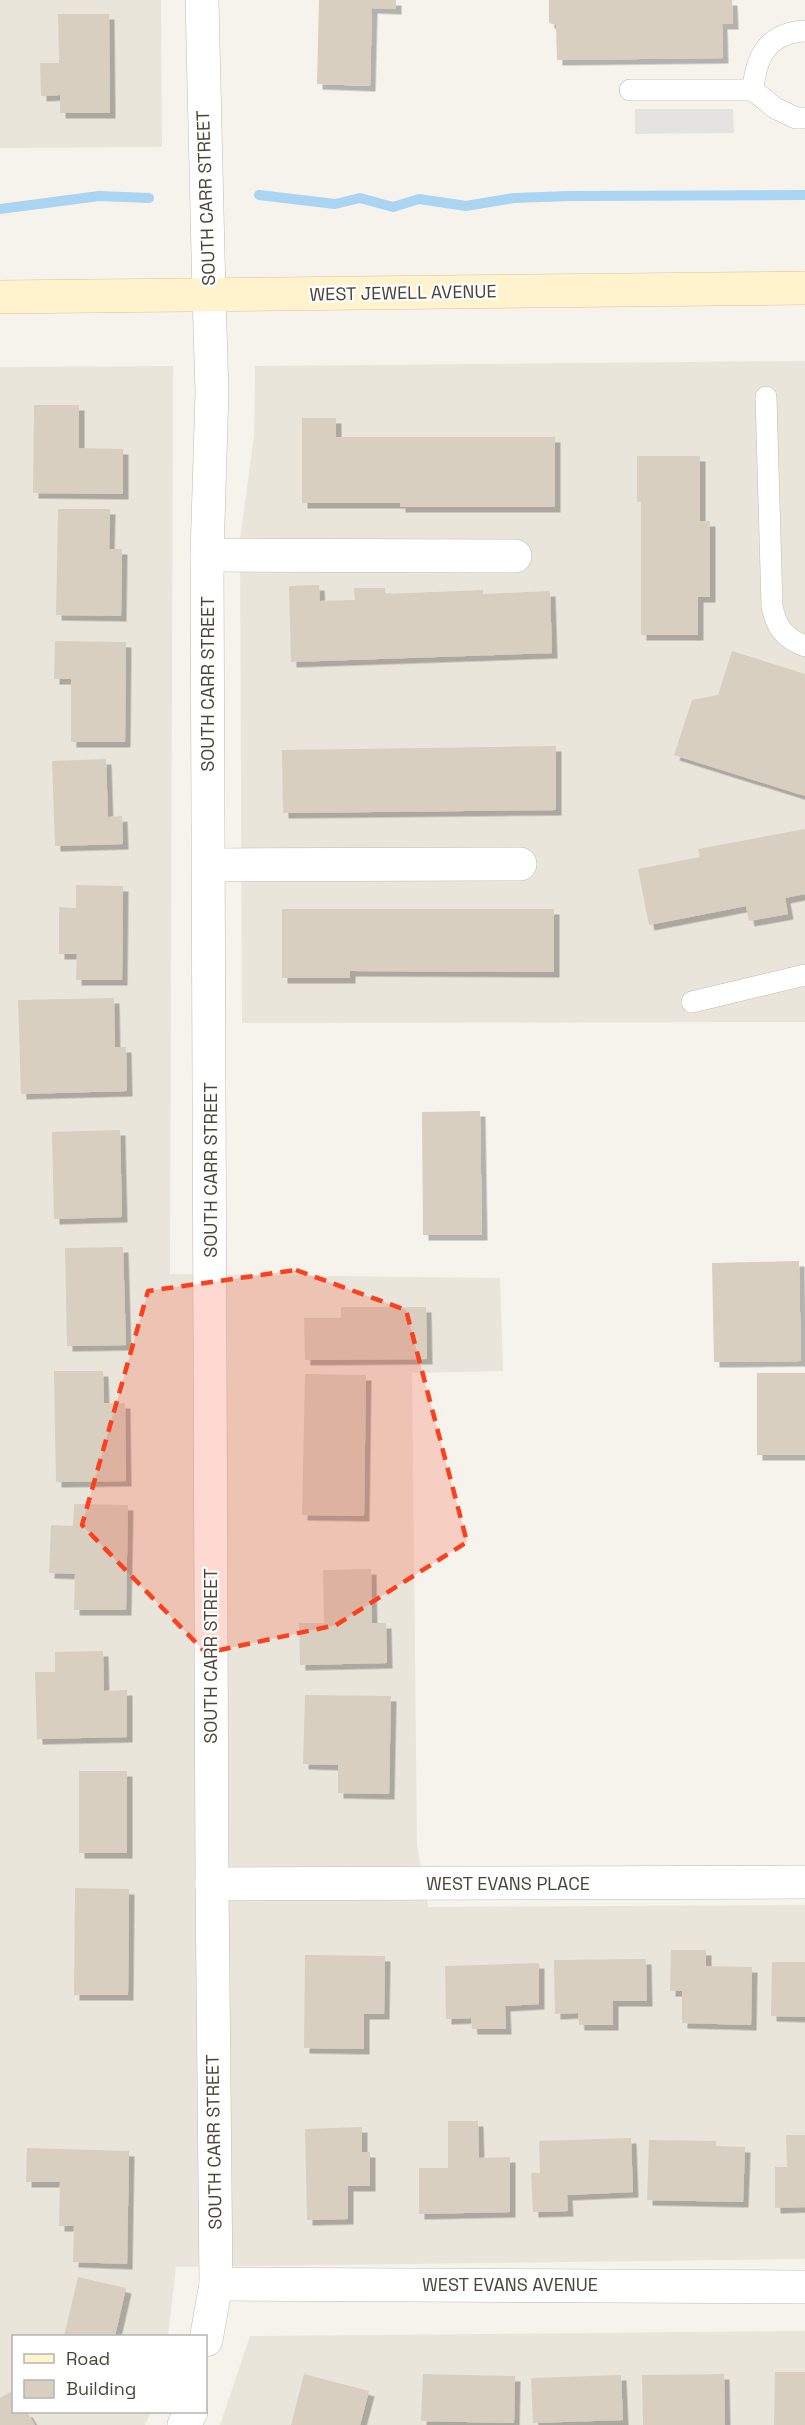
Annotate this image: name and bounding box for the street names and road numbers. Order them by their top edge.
street label: SOUTH CARR STREET [191,110,220,286]
street label: WEST JEWELL AVENUE [309,279,497,306]
street label: SOUTH CARR STREET [196,596,219,772]
street label: SOUTH CARR STREET [199,1082,222,1258]
street label: SOUTH CARR STREET [199,1568,222,1744]
street label: WEST EVANS PLACE [426,1872,590,1895]
street label: SOUTH CARR STREET [200,2054,227,2230]
street label: WEST EVANS AVENUE [422,2273,598,2296]

